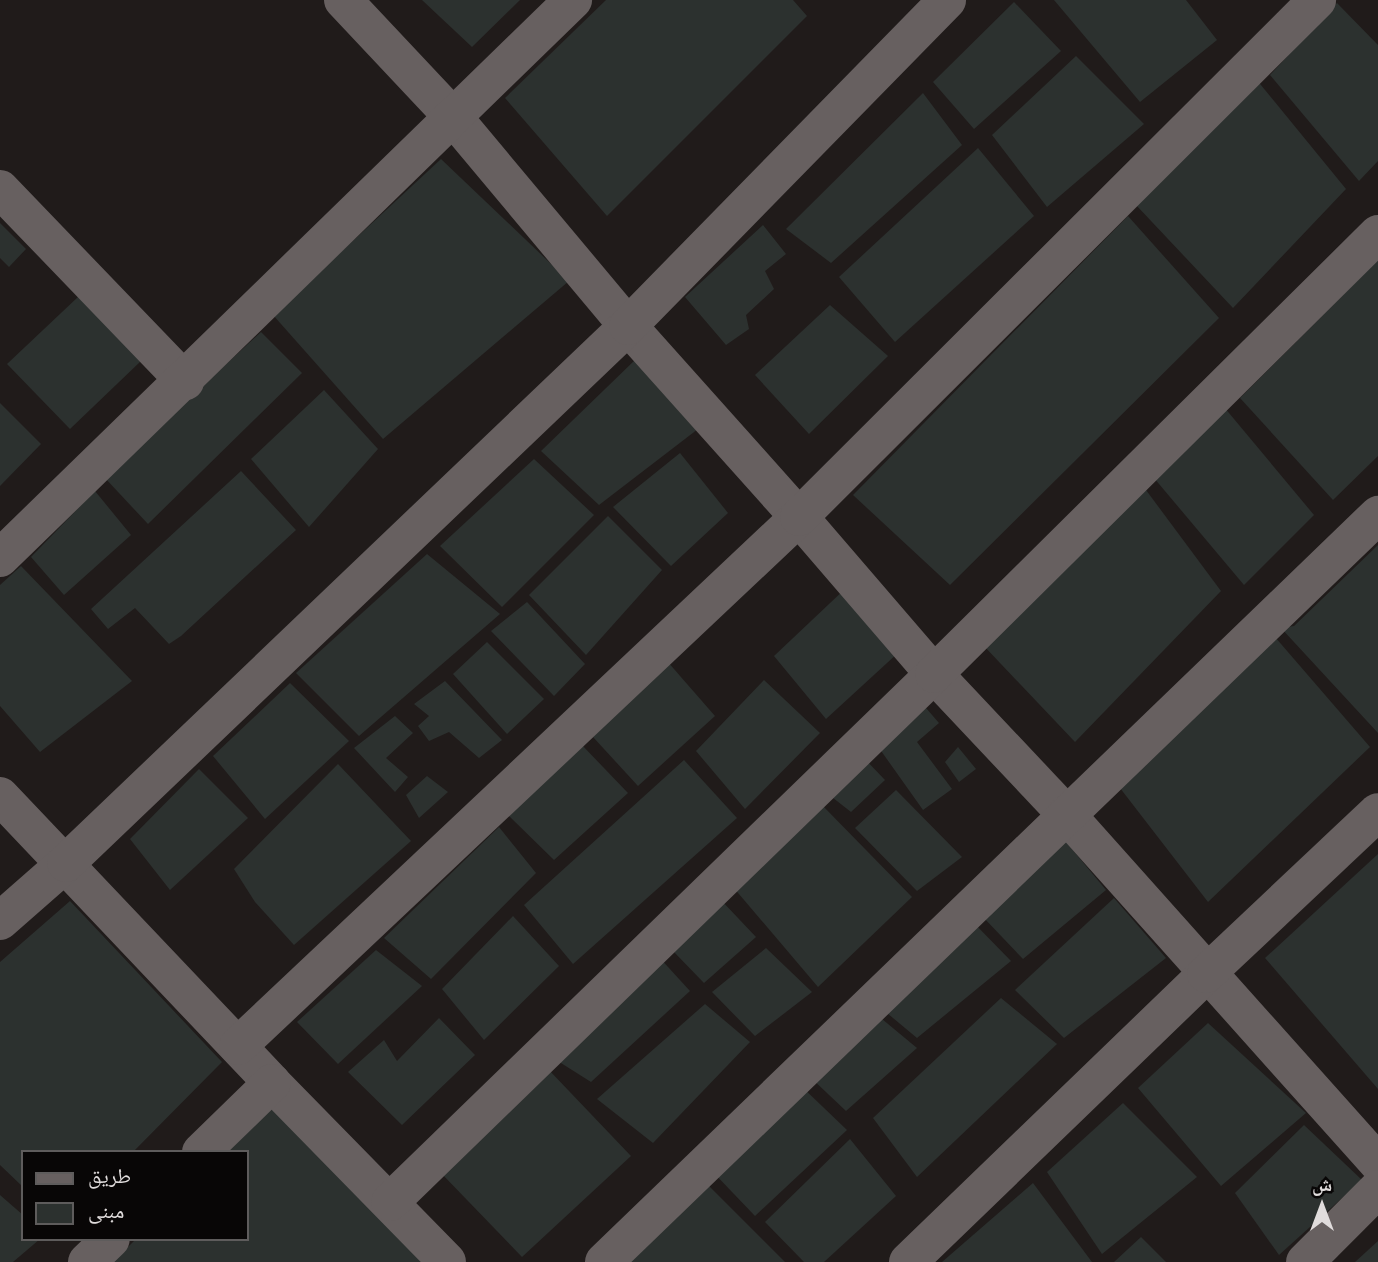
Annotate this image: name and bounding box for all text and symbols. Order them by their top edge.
legend [21,1150,248,1241]
text: طريق [88,1163,131,1189]
north arrow [1287,1171,1357,1241]
text: ش [1312,1173,1332,1196]
text: مبنى [88,1198,124,1224]

